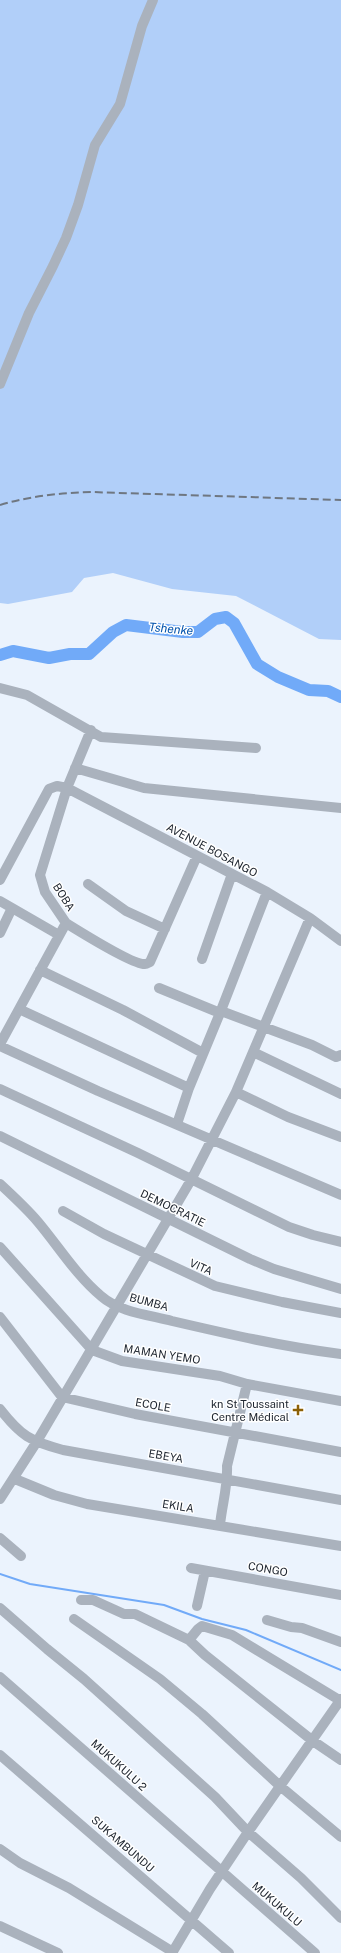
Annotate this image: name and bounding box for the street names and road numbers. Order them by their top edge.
street label: AVENUE BOSANGO [165,821,259,879]
street label: BOBA [51,881,77,913]
street label: DEMOCRATIE [139,1187,208,1229]
street label: VITA [188,1257,215,1277]
street label: BUMBA [128,1291,170,1313]
street label: MAMAN YEMO [123,1342,201,1366]
street label: ECOLE [134,1396,172,1414]
street label: EBEYA [148,1447,184,1465]
street label: EKILA [161,1498,195,1514]
street label: CONGO [247,1560,289,1578]
street label: MUKUKULU 2 [89,1737,150,1793]
street label: SUKAMBUNDU [89,1814,157,1874]
street label: MUKUKULU [250,1879,304,1929]

